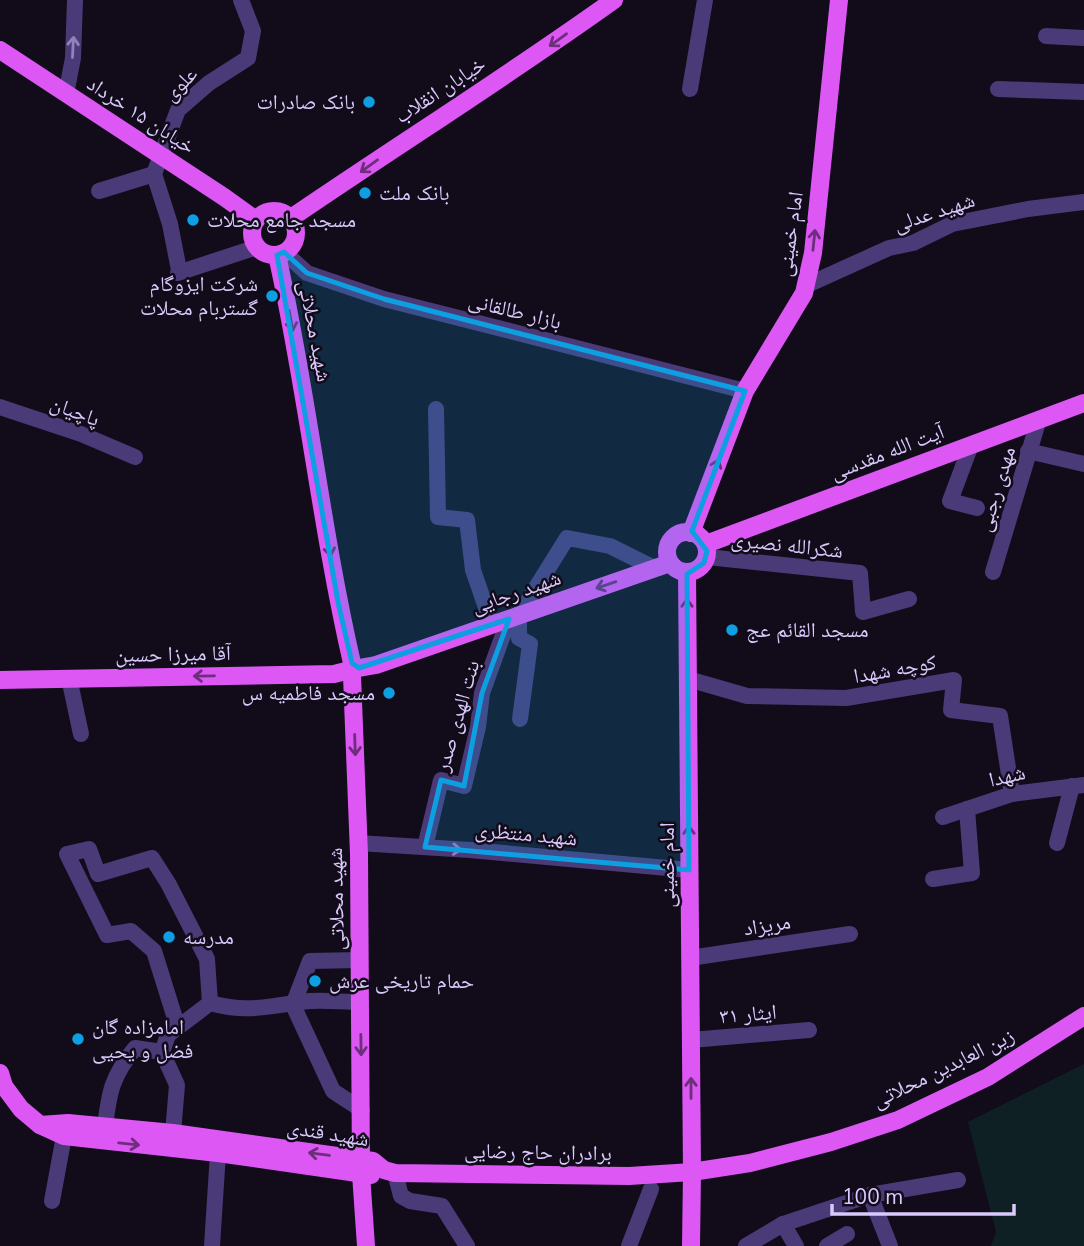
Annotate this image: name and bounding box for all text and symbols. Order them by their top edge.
one-way arrow [549,33,568,47]
one-way arrow [67,36,80,59]
street label: خیابان انقلاب [389,50,491,130]
street label: علوی [156,60,204,108]
street label: خیابان ۱۵ خرداد [82,70,200,160]
place label: بانک صادرات [257,88,355,116]
marker: بانک صادرات [361,94,377,110]
one-way arrow [360,159,379,173]
place label: بانک ملت [379,179,449,207]
marker: بانک ملت [357,185,373,201]
street label: شهید عدلی [890,186,978,238]
street label: امام خمینی [770,190,810,278]
place label: مسجد جامع محلات [207,206,356,234]
marker: مسجد جامع محلات [185,212,201,228]
one-way arrow [808,229,821,252]
place label: شرکت ایزوگام گستربام محلات [140,270,258,322]
street label: شهید محلاتی [291,278,339,384]
street label: بازار طالقانی [466,286,564,336]
marker: شرکت ایزوگام گستربام محلات [264,288,280,304]
one-way arrow [285,309,298,332]
street label: پاچیان [46,389,104,433]
street label: آیت الله مقدسی [826,417,949,487]
street label: مهدی رجبی [970,443,1022,535]
one-way arrow [710,458,723,480]
street label: شکرالله نصیری [730,525,844,565]
one-way arrow [323,534,336,557]
street label: شهید رجایی [467,564,565,620]
one-way arrow [595,580,617,592]
one-way arrow [680,598,694,621]
place label: مسجد القائم عج [746,616,869,644]
marker: مسجد القائم عج [724,622,740,638]
street label: آقا میرزا حسین [115,639,232,669]
street label: کوچه شهدا [851,648,939,690]
street label: بنت الهدی صدر [427,657,486,776]
one-way arrow [193,669,216,683]
place label: مسجد فاطمیه س [242,679,375,707]
marker: مسجد فاطمیه س [381,685,397,701]
one-way arrow [348,733,361,756]
street label: شهدا [986,758,1028,794]
street label: شهید منتظری [474,816,578,852]
street label: امام خمینی [653,822,681,908]
one-way arrow [682,825,696,848]
one-way arrow [439,842,462,855]
street label: شهید محلاتی [321,847,351,951]
street label: مریزاد [741,907,793,943]
place label: مدرسه [183,923,234,951]
marker: مدرسه [161,929,177,945]
place label: حمام تاریخی عرش [329,967,474,995]
marker: حمام تاریخی عرش [307,973,323,989]
street label: ایثار ۳۱ [718,998,778,1030]
place label: امامزاده گان فضل و یحیی [92,1013,193,1065]
street label: زین العابدین محلاتی [867,1021,1019,1115]
marker: امامزاده گان فضل و یحیی [70,1031,86,1047]
one-way arrow [354,1034,368,1057]
one-way arrow [684,1077,698,1100]
street label: شهید قندی [285,1113,371,1153]
one-way arrow [118,1137,140,1150]
street label: برادران حاج رضایی [464,1137,612,1167]
one-way arrow [309,1147,331,1160]
scale bar [832,1172,1014,1216]
text: 100 m [842,1183,903,1211]

